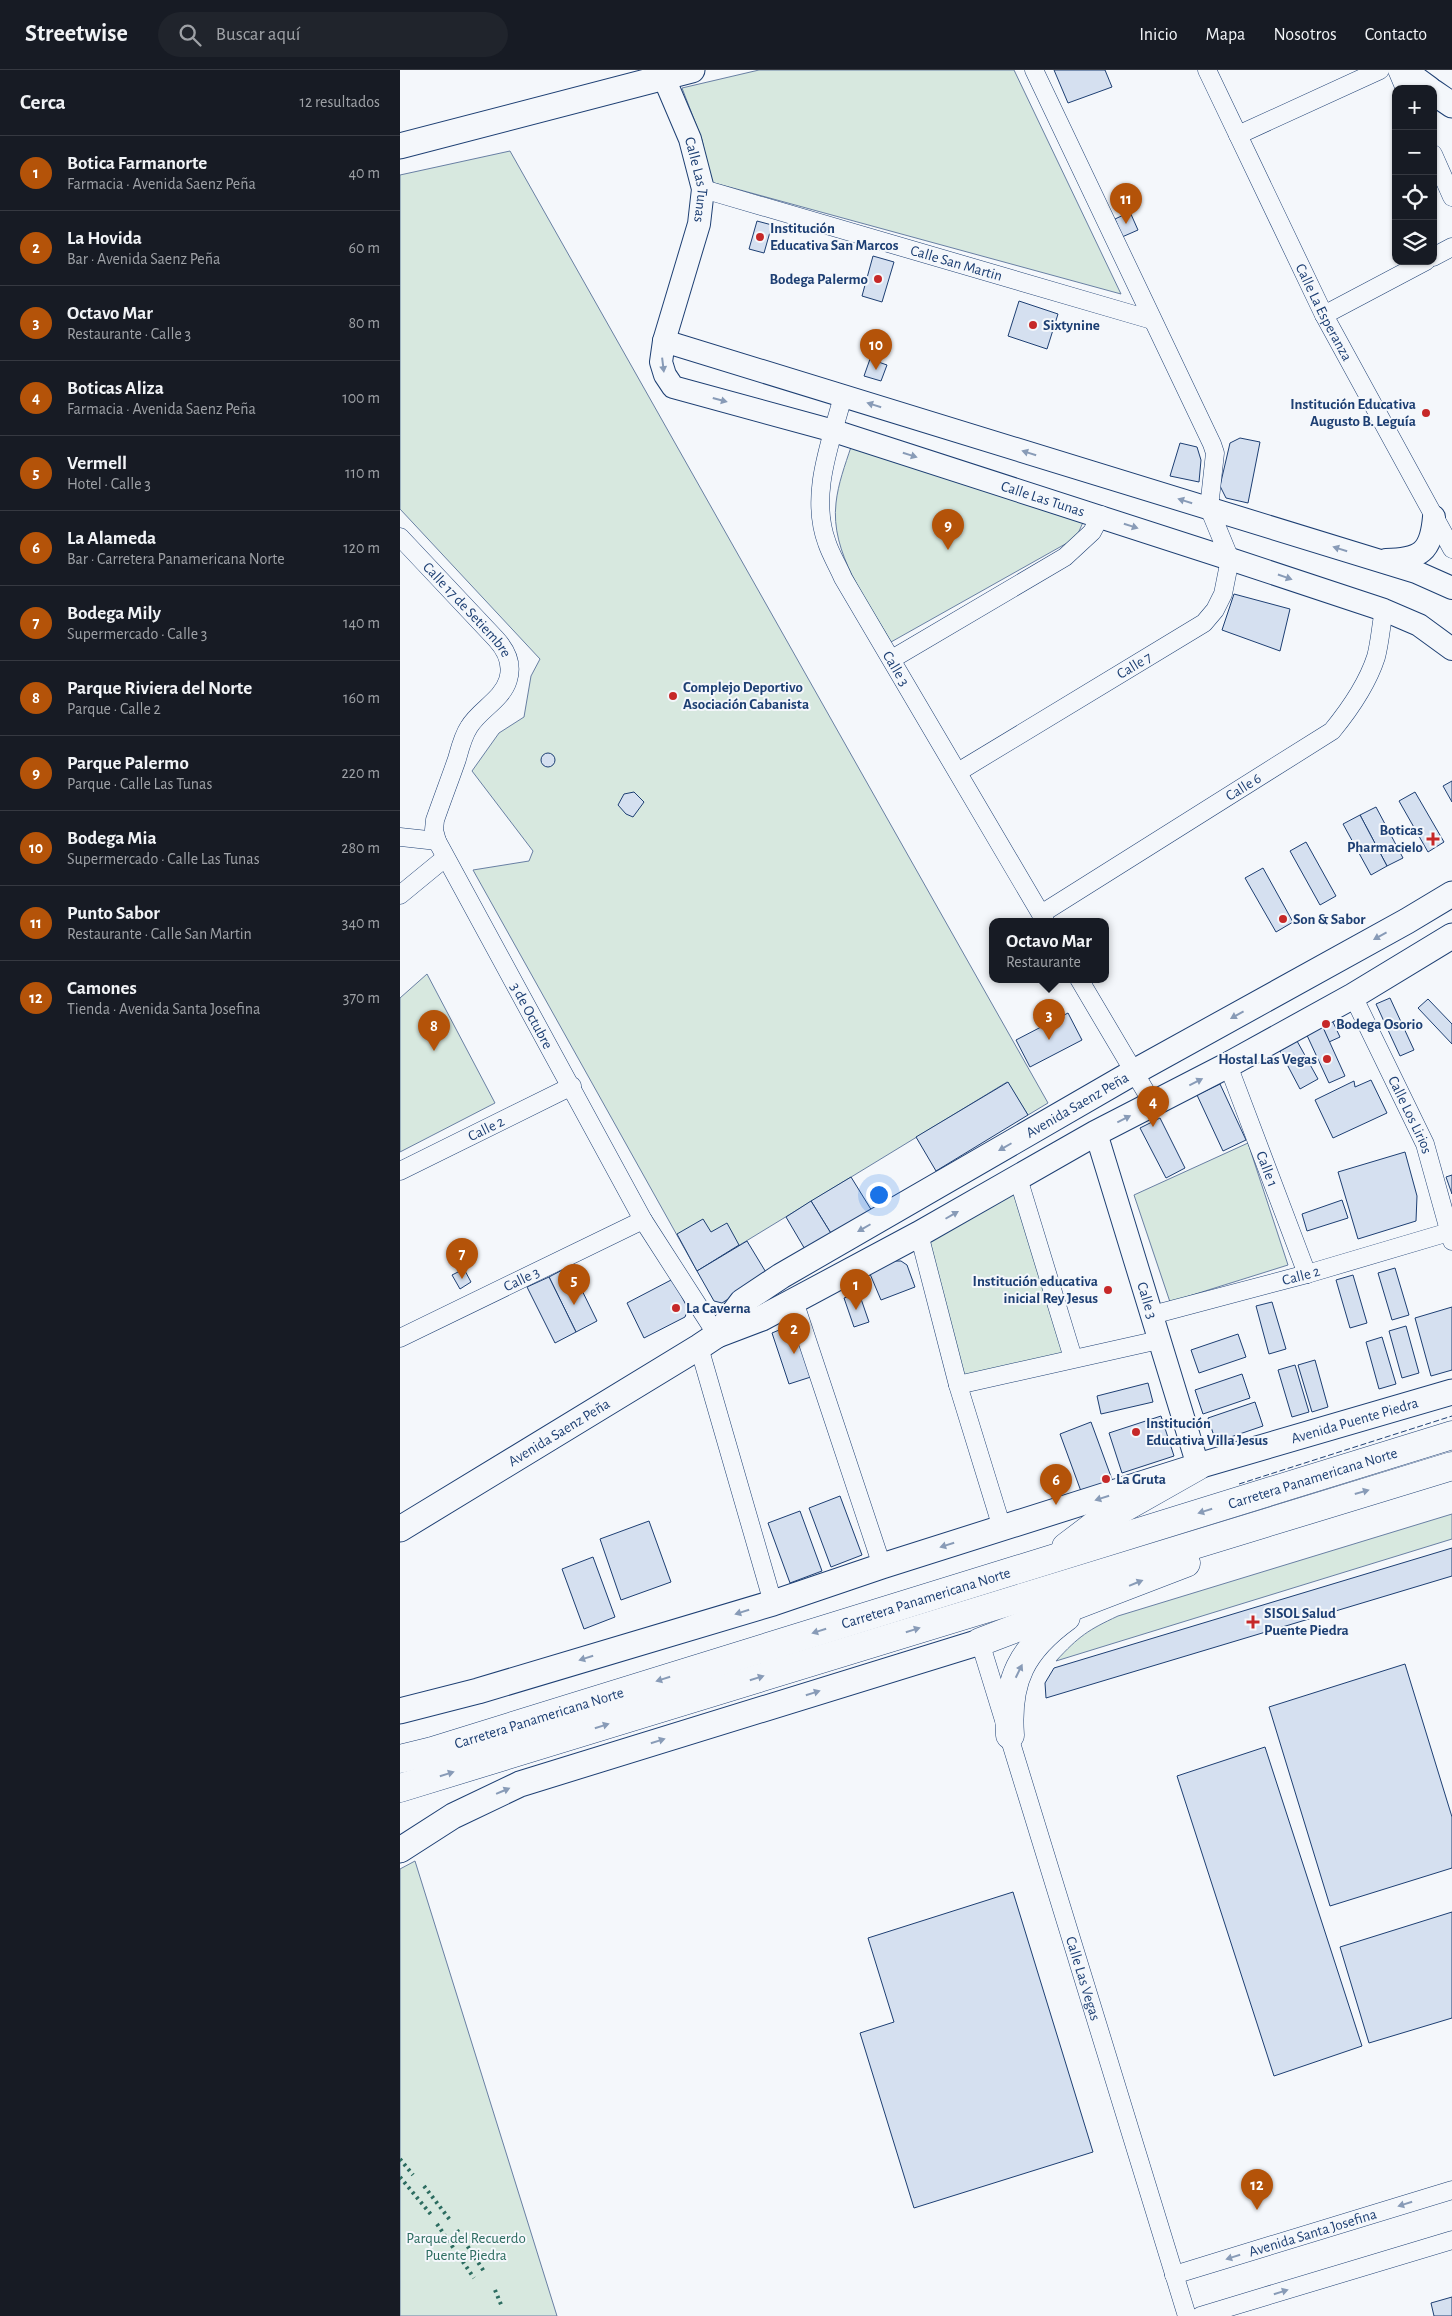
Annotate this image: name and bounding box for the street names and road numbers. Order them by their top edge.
street label: Calle Las Tunas [682,136,710,223]
street label: Calle San Martin [909,243,1004,284]
street label: Calle La Esperanza [1293,261,1355,364]
street label: Calle Las Tunas [999,479,1086,519]
street label: Calle 17 de Setiembre [420,559,514,660]
street label: Calle 3 [880,649,912,689]
street label: Calle 7 [1114,649,1155,682]
street label: Calle 6 [1223,771,1264,804]
street label: 3 de Octubre [507,980,556,1052]
street label: Avenida Saenz Peña [1023,1070,1131,1141]
street label: Calle Los Lirios [1385,1074,1434,1155]
street label: Calle 2 [466,1114,507,1144]
street label: Calle 1 [1253,1149,1280,1189]
street label: Calle 3 [501,1264,542,1294]
street label: Calle 2 [1281,1264,1322,1288]
street label: Calle 3 [1134,1280,1159,1321]
street label: Avenida Puente Piedra [1289,1395,1420,1446]
street label: Avenida Saenz Peña [506,1396,613,1469]
street label: Carretera Panamericana Norte [1227,1445,1399,1512]
street label: Carretera Panamericana Norte [840,1565,1012,1632]
street label: Carretera Panamericana Norte [453,1685,626,1752]
street label: Calle Las Vegas [1063,1935,1103,2022]
street label: Avenida Santa Josefina [1247,2206,1379,2260]

